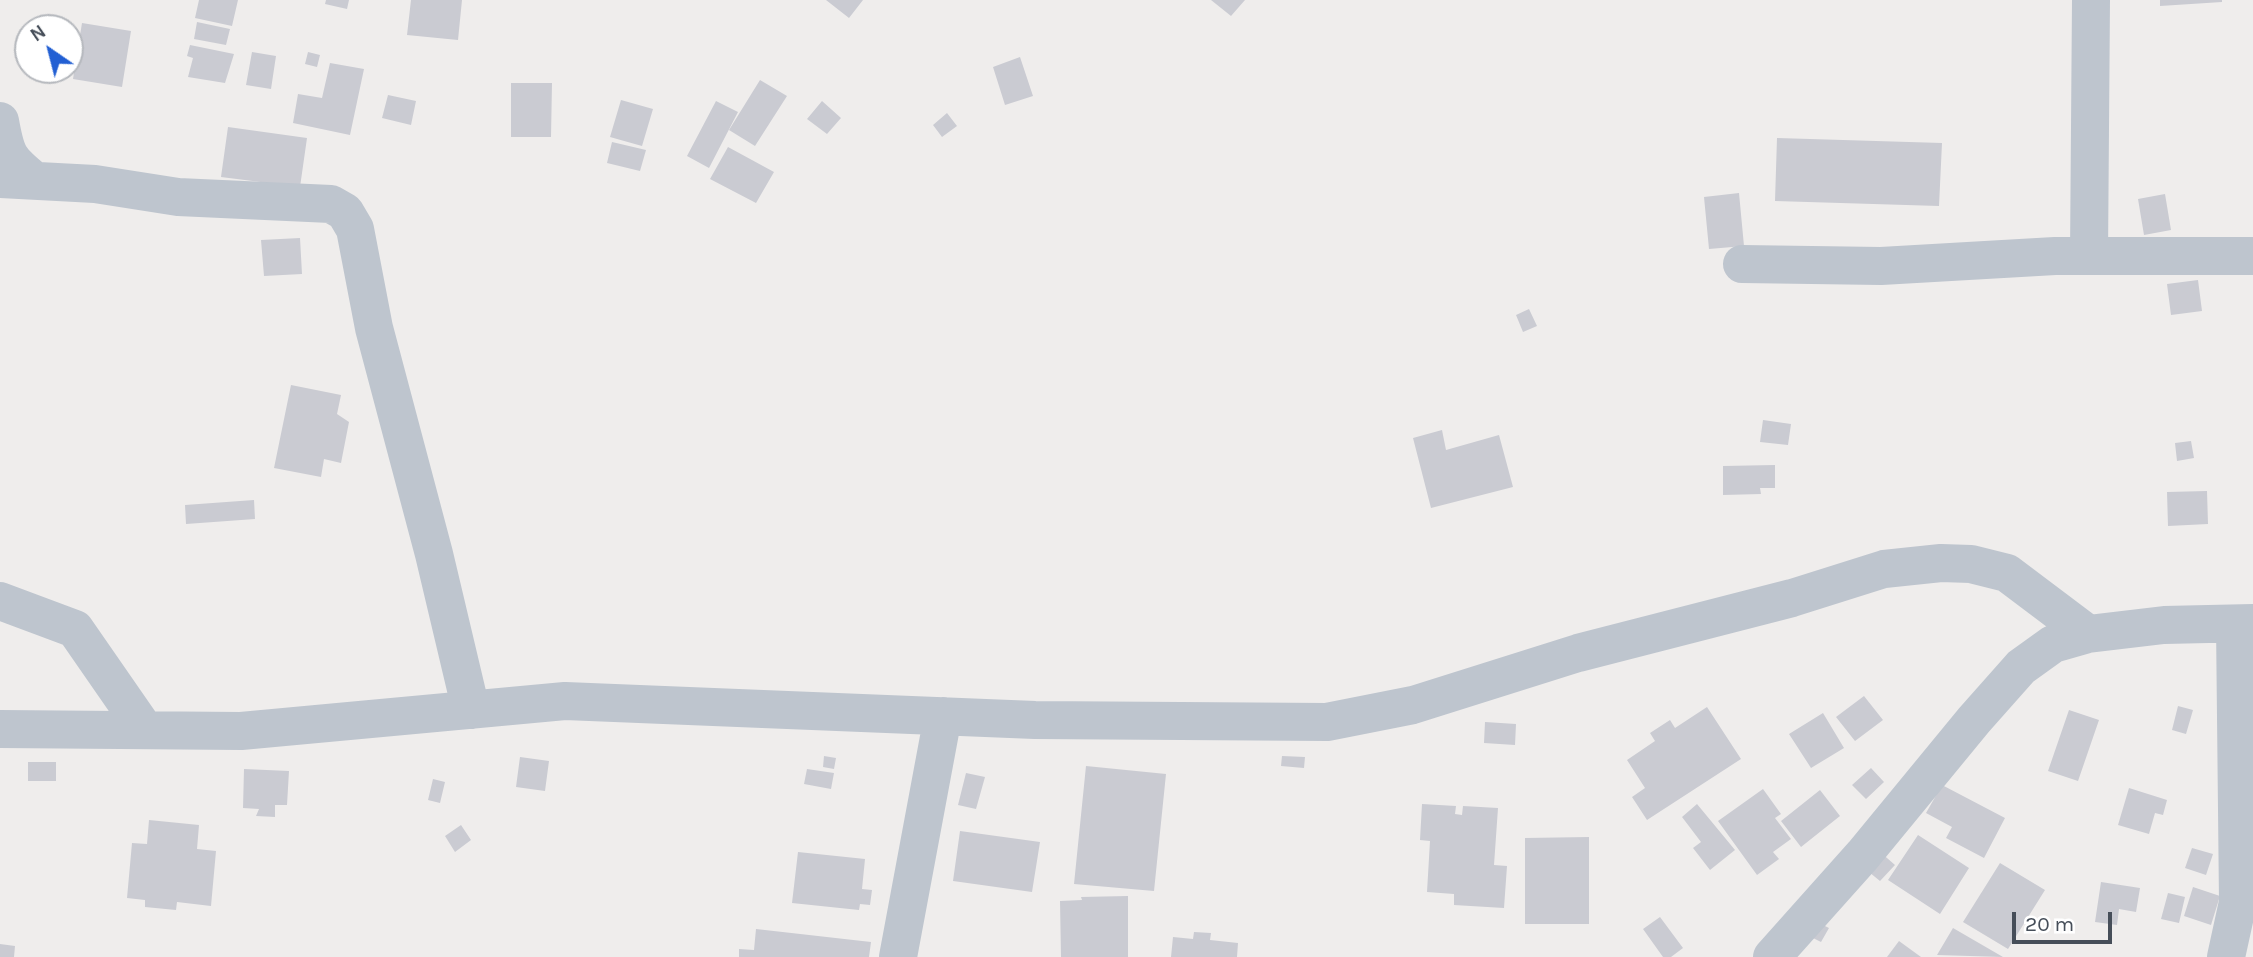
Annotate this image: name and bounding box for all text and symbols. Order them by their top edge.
north arrow [14,14,84,84]
text: N [26,21,50,46]
scale bar [2015,898,2115,942]
text: 20 m [2025,912,2074,936]

